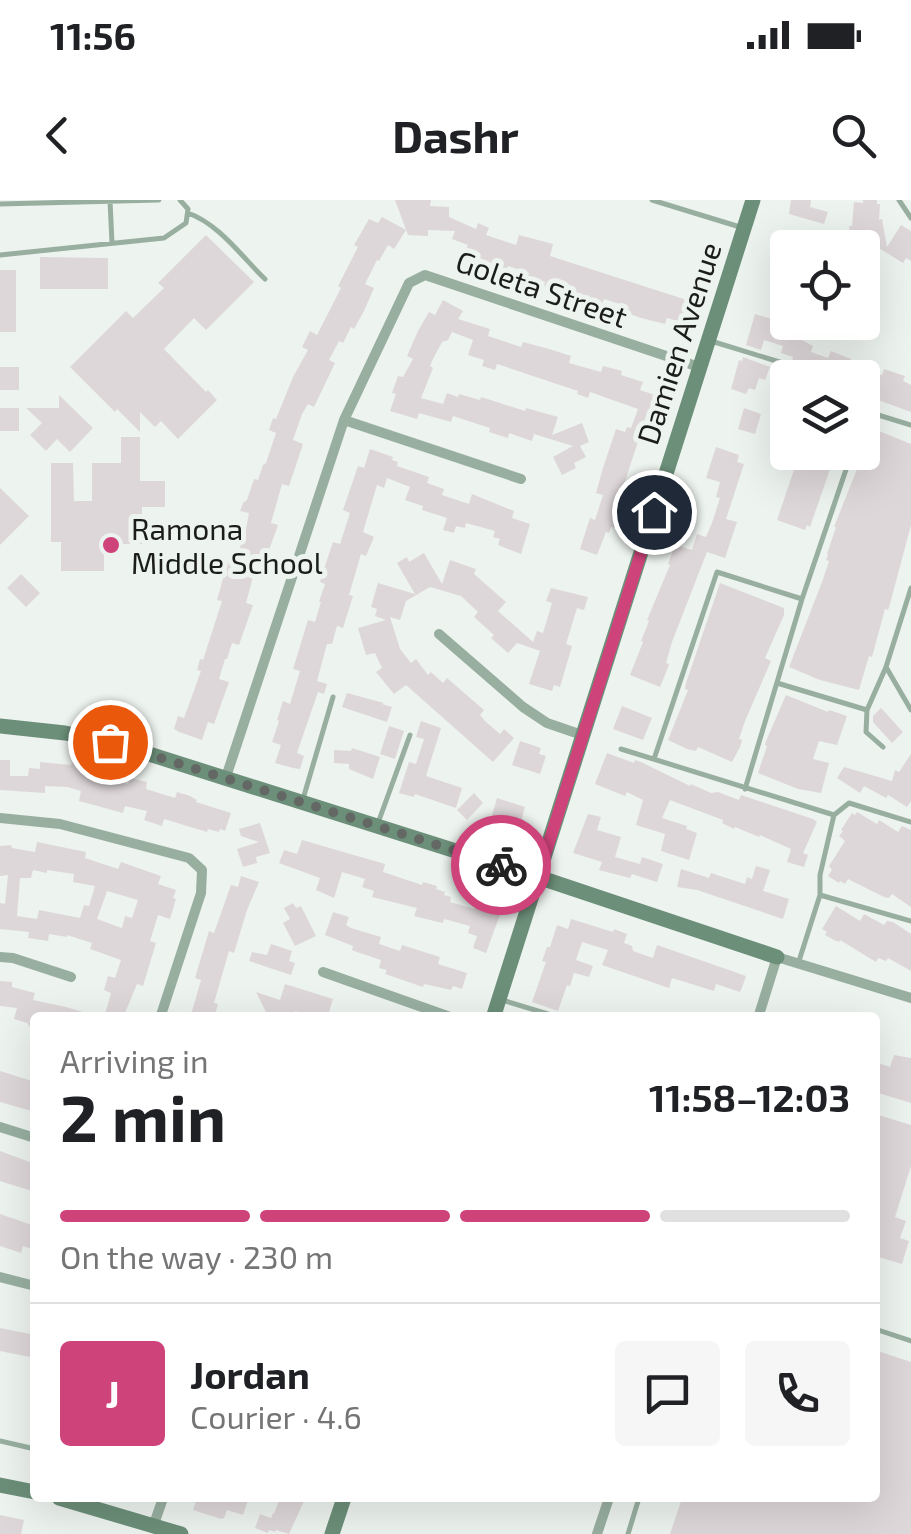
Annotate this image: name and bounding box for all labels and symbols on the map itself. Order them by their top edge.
street label: Damien Avenue [628,238,728,448]
street label: Goleta Street [452,242,632,334]
pin [612,470,697,555]
place label: Ramona Middle School [131,510,323,580]
marker: Ramona Middle School [100,534,122,556]
pin [68,700,153,785]
courier [451,815,551,915]

